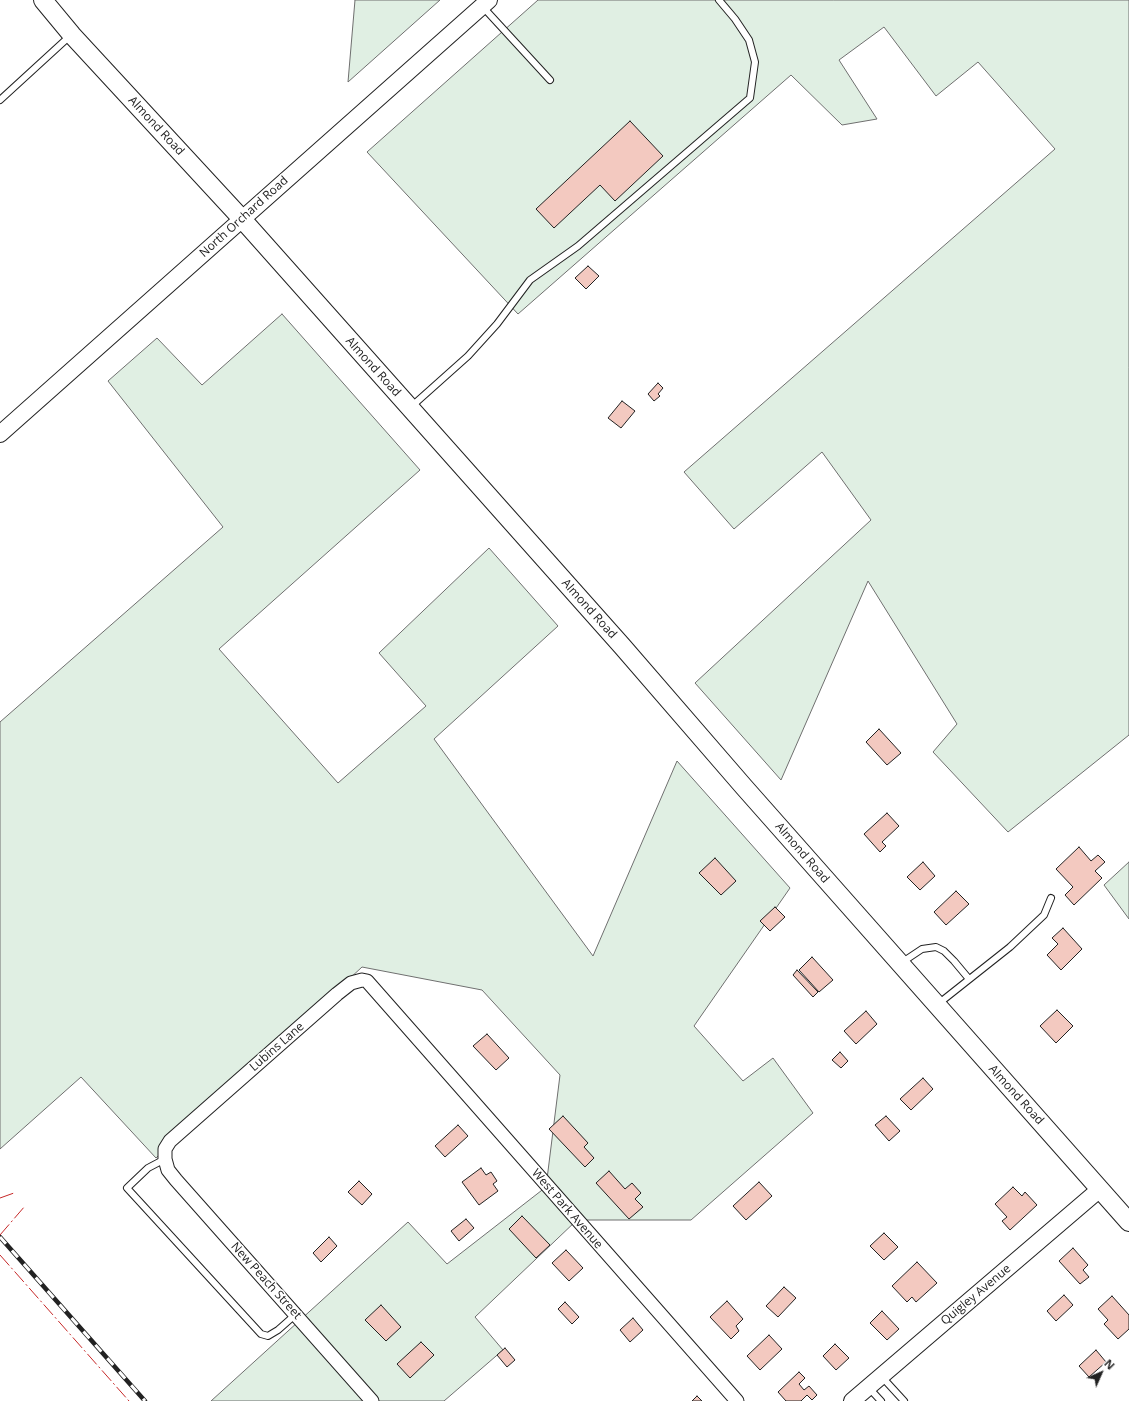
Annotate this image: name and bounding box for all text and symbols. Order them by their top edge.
street label: Almond Road [125,94,187,158]
street label: North Orchard Road [197,174,291,260]
street label: Almond Road [342,334,404,400]
street label: Almond Road [558,576,620,642]
street label: Almond Road [772,820,832,886]
street label: Lubins Lane [247,1020,307,1074]
street label: Almond Road [985,1062,1047,1128]
street label: West Park Avenue [528,1166,606,1252]
street label: New Peach Street [228,1240,304,1322]
street label: Quigley Avenue [938,1262,1014,1328]
north arrow [1081,1353,1121,1393]
text: N [1101,1356,1118,1373]

